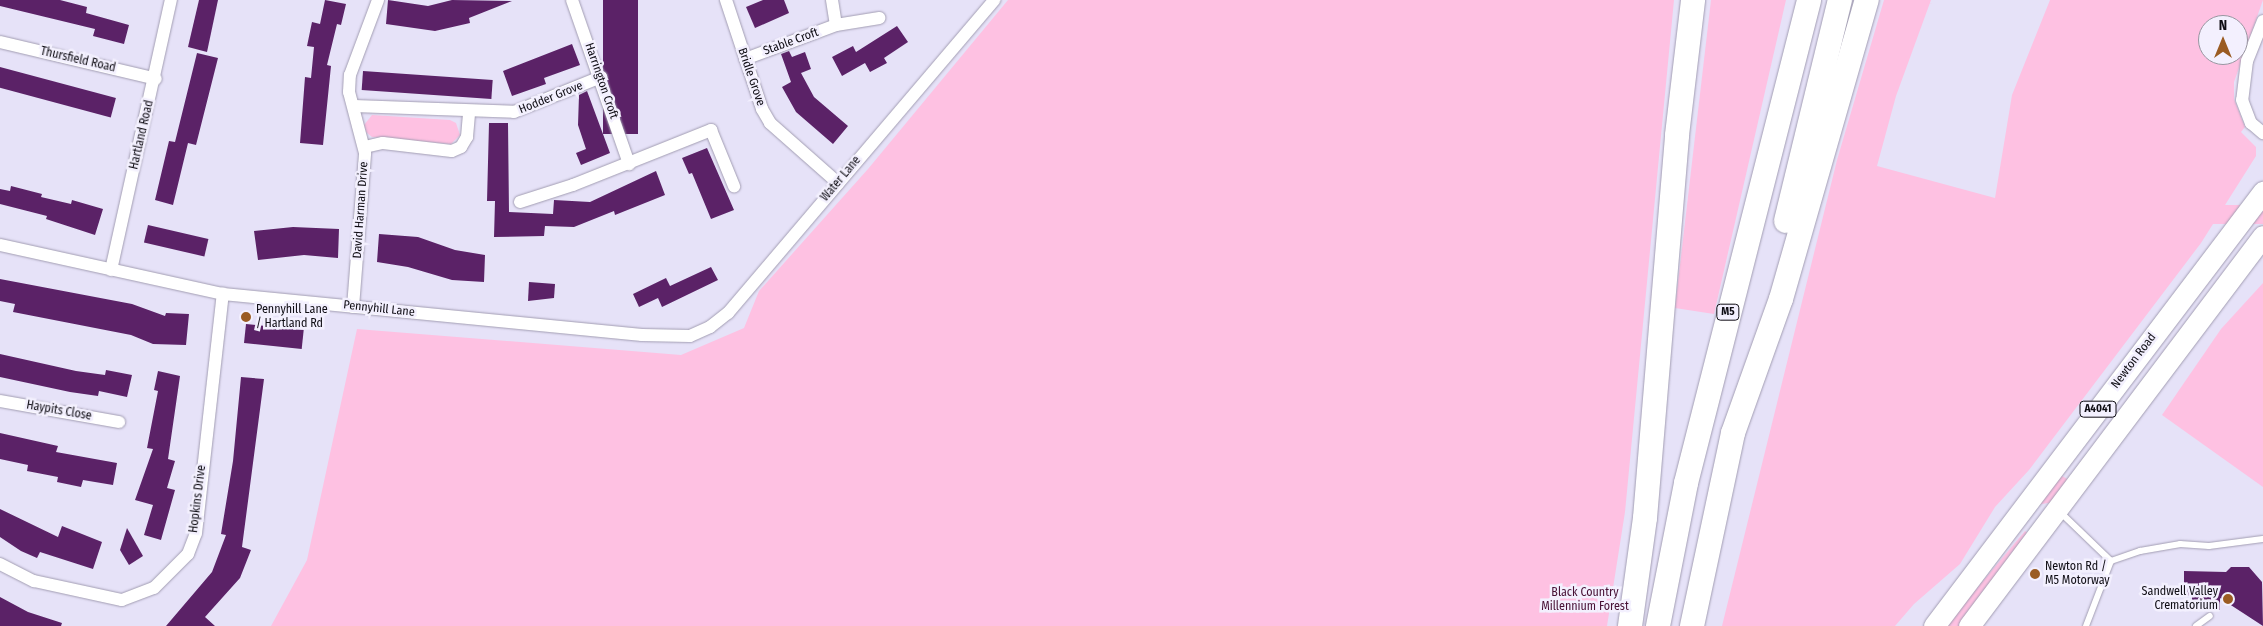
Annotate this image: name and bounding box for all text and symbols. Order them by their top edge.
north arrow [2198,15,2248,65]
text: N [2219,17,2227,34]
street label: Stable Croft [761,25,821,59]
street label: Harrington Croft [581,41,621,121]
street label: Thursfield Road [39,44,117,76]
street label: Bridle Grove [734,46,768,108]
street label: Hodder Grove [517,79,585,117]
street label: Hartland Road [127,99,157,171]
street label: Water Lane [818,153,864,205]
street label: David Harman Drive [350,161,372,259]
street label: Pennyhill Lane [343,298,415,320]
place label: Pennyhill Lane / Hartland Rd [256,303,328,331]
road number: M5 [1716,304,1740,320]
marker: Pennyhill Lane / Hartland Rd [240,311,252,323]
street label: Newton Road [2109,331,2159,391]
street label: Haypits Close [25,398,93,424]
road number: A4041 [2079,400,2117,418]
street label: Hopkins Drive [187,464,209,534]
place label: Newton Rd / M5 Motorway [2045,560,2110,588]
marker: Newton Rd / M5 Motorway [2029,568,2041,580]
place label: Sandwell Valley Crematorium [2142,585,2218,613]
park label: Black Country Millennium Forest [1541,586,1629,614]
marker: Sandwell Valley Crematorium [2222,593,2234,605]

